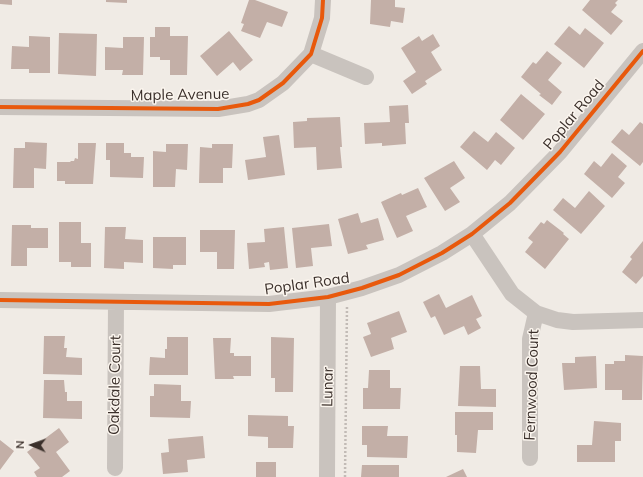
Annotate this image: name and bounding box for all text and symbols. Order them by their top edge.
street label: Poplar Road [540,76,608,154]
street label: Maple Avenue [130,85,230,105]
street label: Poplar Road [263,269,351,299]
street label: Fernwood Court [521,329,543,441]
street label: Oakdale Court [105,335,125,435]
street label: Lunar [319,367,337,407]
north arrow [12,425,52,465]
text: N [13,440,27,449]

